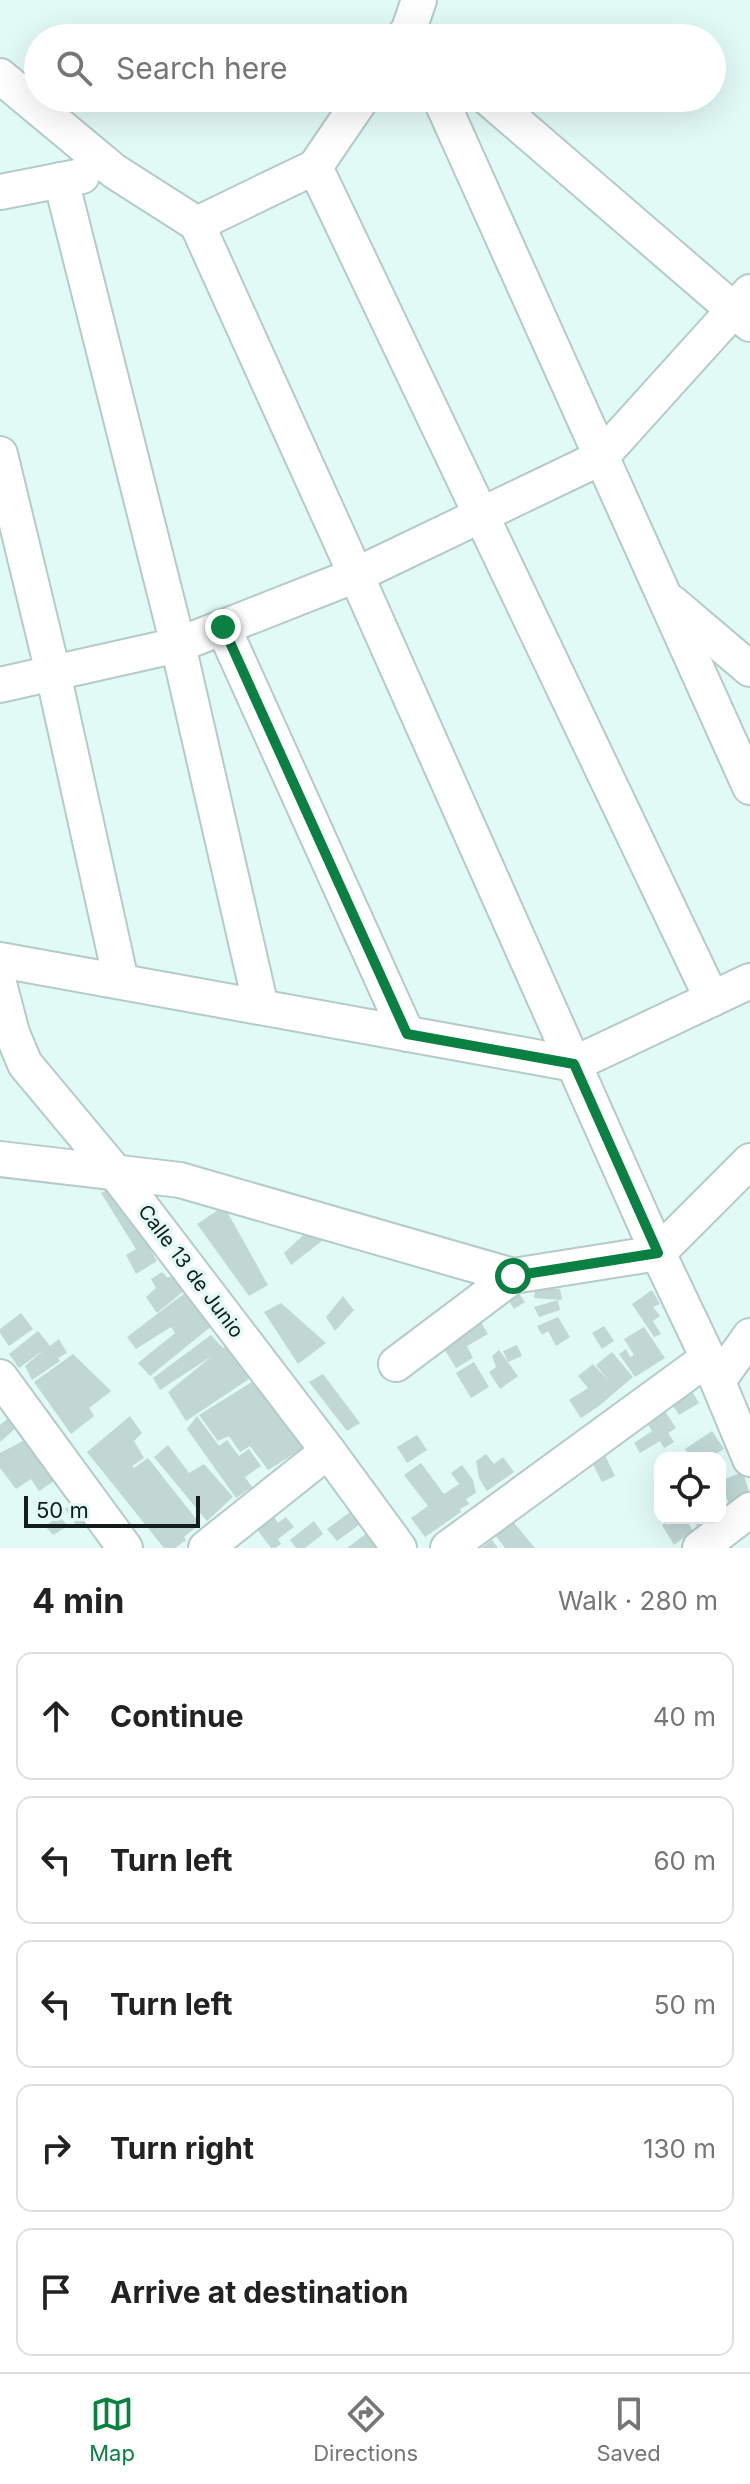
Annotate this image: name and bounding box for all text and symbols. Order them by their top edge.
search box [24,24,726,112]
icon: search [52,46,96,90]
text: Search here [116,50,288,86]
route end [205,609,241,645]
street label: Calle 13 de Junio [133,1200,249,1342]
route start [495,1258,531,1294]
map controls [654,1452,726,1524]
button: locate [654,1452,726,1524]
scale bar [24,1492,200,1528]
text: 50 m [36,1497,89,1523]
text: 4 min [32,1580,124,1621]
text: Walk · 280 m [558,1585,718,1616]
icon: ahead [34,1694,78,1738]
text: Continue [110,1698,244,1734]
text: 40 m [653,1701,716,1732]
icon: left [34,1838,78,1882]
text: Turn left [110,1842,232,1878]
text: 60 m [653,1845,716,1876]
icon: left [34,1982,78,2026]
text: Turn left [110,1986,232,2022]
text: 50 m [654,1989,716,2020]
icon: right [34,2126,78,2170]
text: Turn right [110,2130,254,2166]
text: 130 m [643,2133,716,2164]
icon: arrive [34,2270,78,2314]
text: Arrive at destination [110,2274,408,2310]
tab: Map [89,2392,135,2466]
tab: Directions [313,2392,418,2466]
tab: Saved [596,2392,661,2466]

